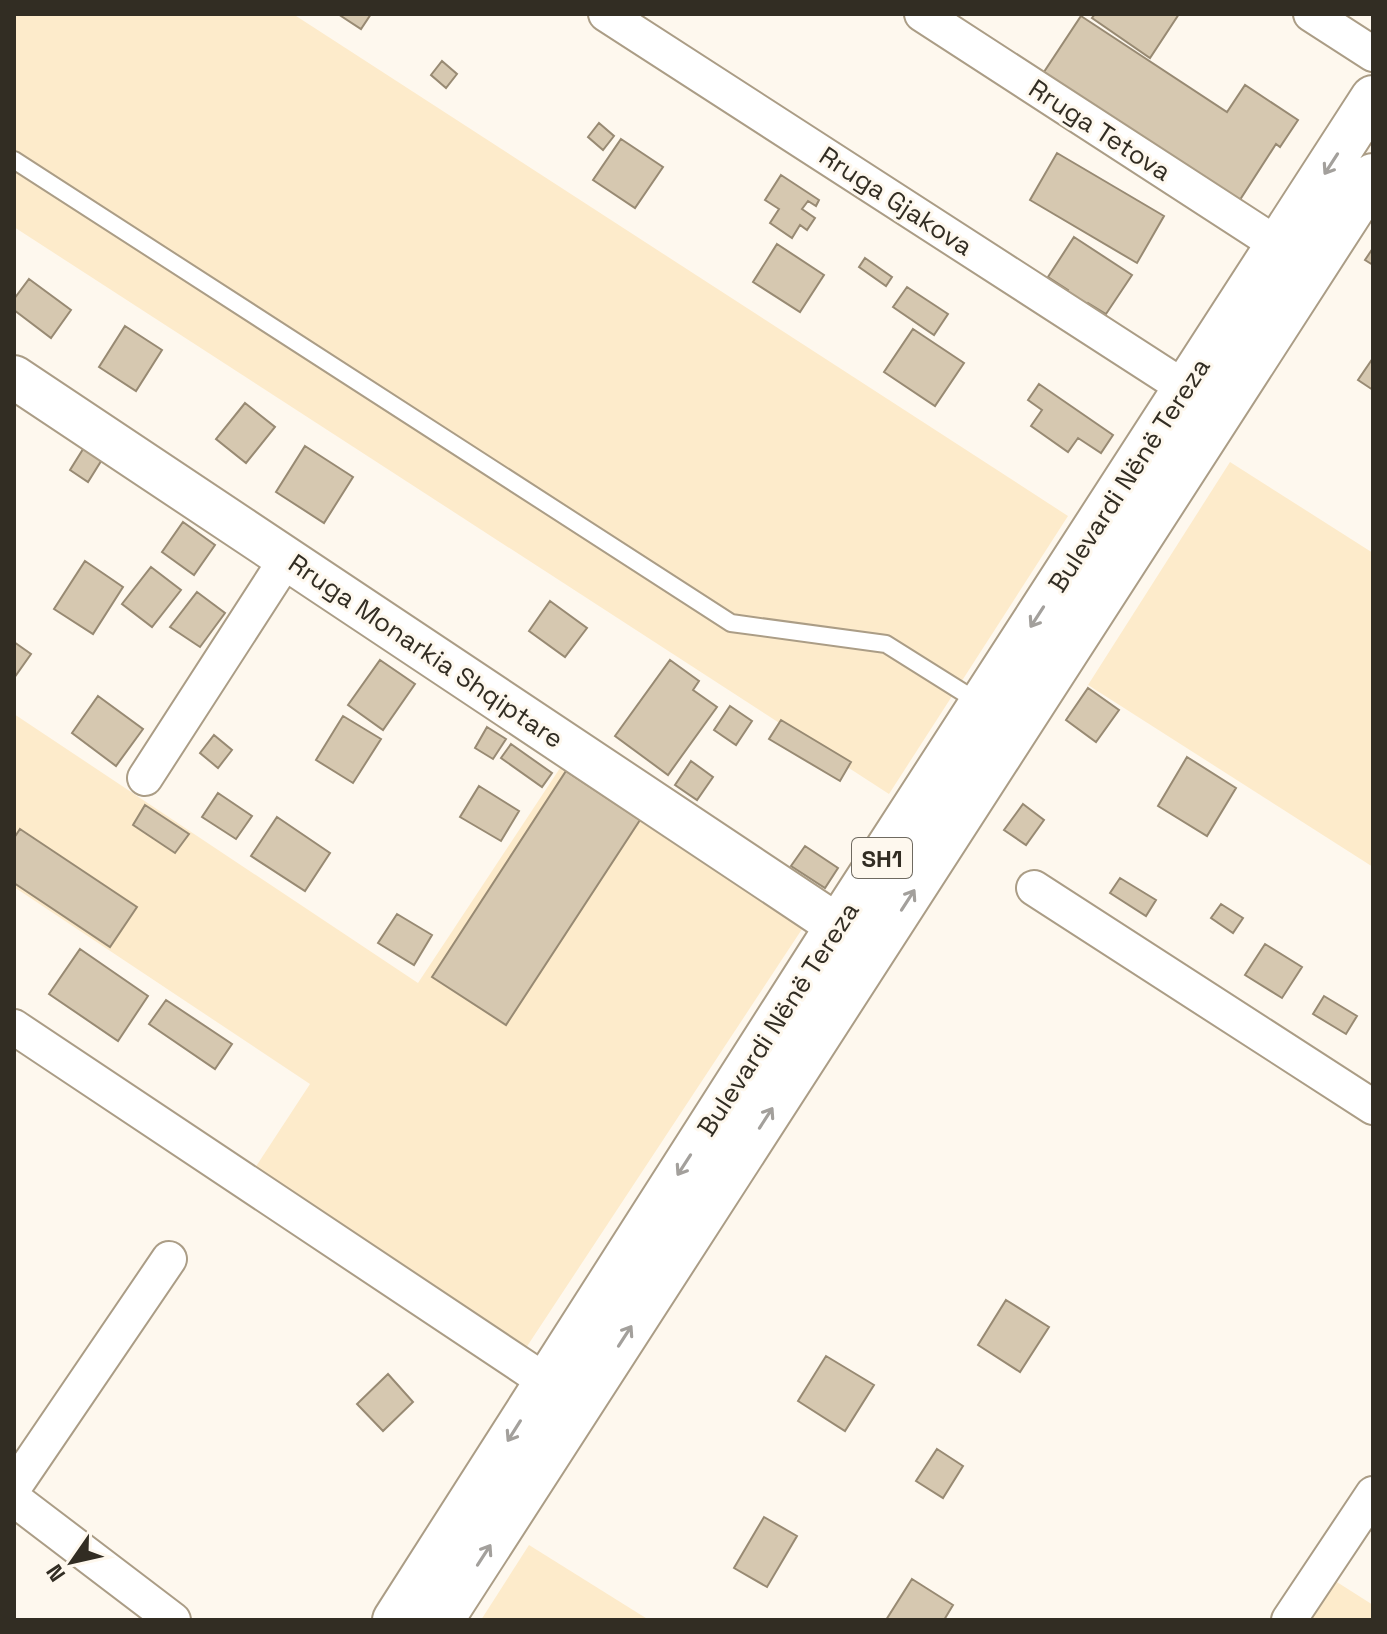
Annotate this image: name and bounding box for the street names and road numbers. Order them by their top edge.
street label: Rruga Tetova [1022,71,1178,189]
street label: Rruga Gjakova [813,139,979,263]
street label: Bulevardi Nënë Tereza [1040,351,1218,599]
street label: Rruga Monarkia Shqiptare [282,546,570,756]
road number: SH1 [852,838,912,878]
street label: Bulevardi Nënë Tereza [689,895,867,1143]

